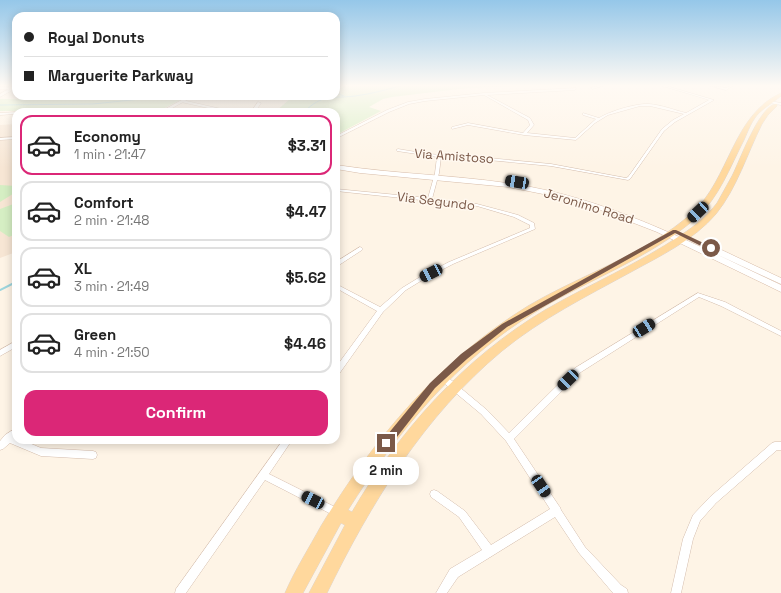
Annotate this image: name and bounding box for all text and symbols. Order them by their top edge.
text: Royal Donuts [48,28,145,47]
text: Marguerite Parkway [48,66,193,85]
icon: car [26,127,62,163]
text: Economy [74,127,141,146]
text: $3.31 [288,136,326,155]
street label: Via Amistoso [414,145,494,167]
text: 1 min · 21:47 [74,146,146,163]
car [504,174,530,190]
street label: Jeronimo Road [542,184,636,228]
street label: Via Segundo [396,188,476,214]
icon: car [26,193,62,229]
text: Comfort [74,193,134,212]
car [685,199,711,225]
text: $4.47 [286,202,326,221]
text: 2 min · 21:48 [74,212,149,229]
route start [702,239,720,257]
icon: car [26,259,62,295]
text: XL [74,259,92,278]
car [418,262,444,284]
text: $5.62 [285,268,326,287]
text: 3 min · 21:49 [74,278,149,295]
car [631,317,657,339]
icon: car [26,325,62,361]
text: Green [74,325,116,344]
text: $4.46 [284,334,326,353]
text: 4 min · 21:50 [74,344,150,361]
car [555,367,581,393]
button: Confirm [24,390,328,436]
route end [377,434,395,452]
callout: 2 min [353,457,419,485]
text: 2 min [369,462,403,479]
car [529,473,553,499]
car [300,489,326,511]

